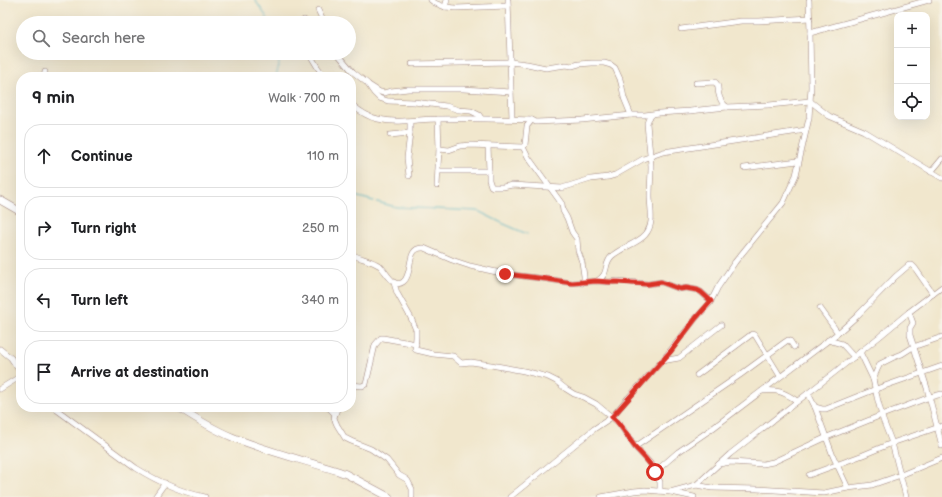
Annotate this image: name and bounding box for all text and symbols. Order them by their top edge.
map controls [894,12,930,120]
button: + [894,12,930,48]
search box [16,16,356,60]
icon: search [30,27,52,49]
text: Search here [62,29,145,48]
button: − [894,48,930,84]
button: locate [894,84,930,120]
text: 9 min [32,88,75,108]
text: Walk · 700 m [268,90,340,106]
icon: ahead [33,145,55,167]
text: Continue [71,147,133,166]
text: 110 m [307,148,339,164]
icon: right [33,217,55,239]
text: Turn right [71,219,136,238]
text: 250 m [302,220,339,236]
route end [496,265,514,283]
icon: left [33,289,55,311]
text: Turn left [71,291,128,310]
text: 340 m [301,292,339,308]
icon: arrive [33,361,55,383]
text: Arrive at destination [71,363,209,382]
route start [646,463,664,481]

